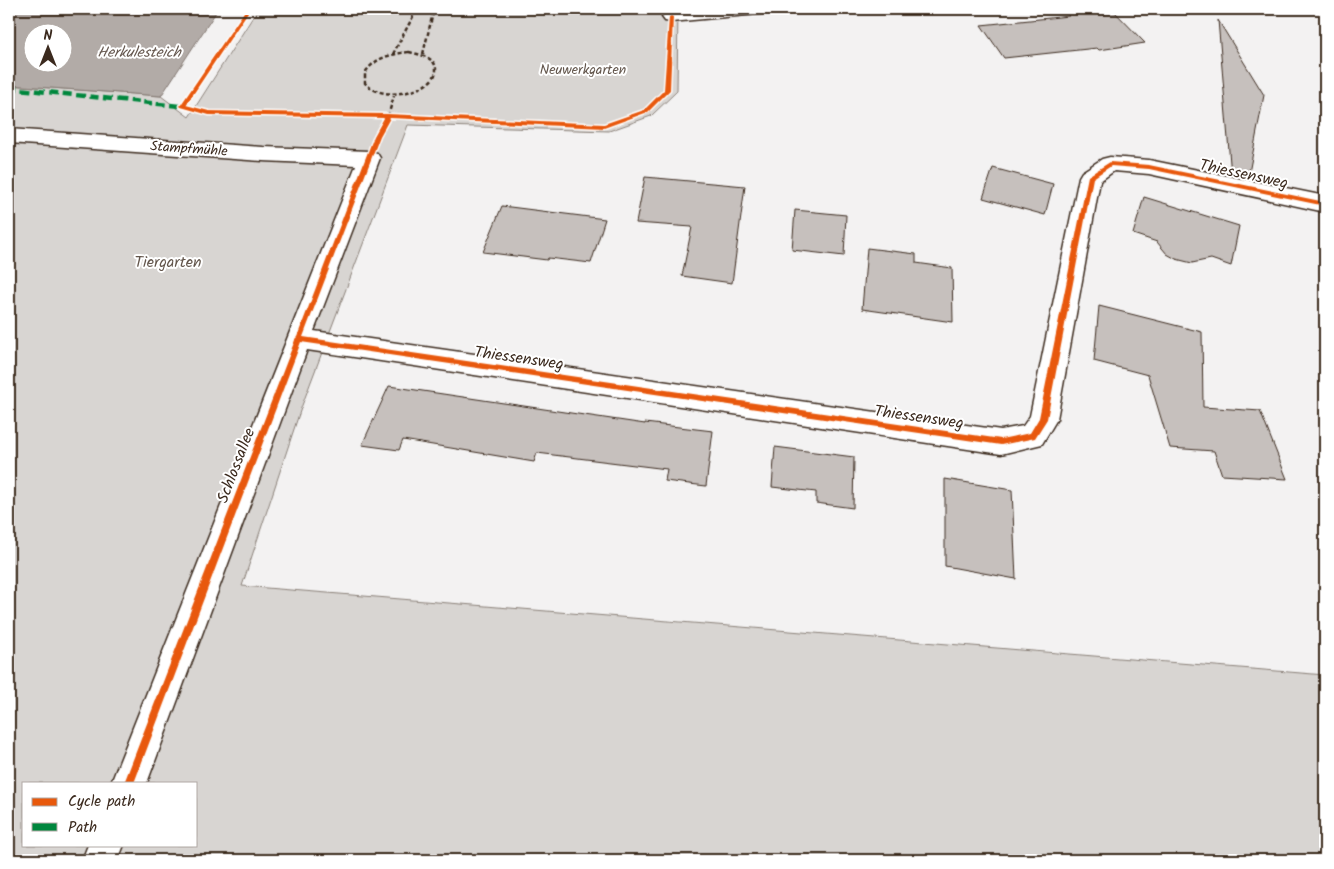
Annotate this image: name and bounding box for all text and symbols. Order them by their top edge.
north arrow [22,22,72,72]
text: N [44,25,53,47]
water label: Herkulesteich [97,41,183,65]
park label: Neuwerkgarten [540,59,626,81]
street label: Stampfmühle [149,135,229,163]
street label: Thiessensweg [1197,153,1290,196]
park label: Tiergarten [134,250,202,275]
street label: Thiessensweg [473,340,565,377]
street label: Thiessensweg [873,399,965,436]
street label: Schlossallee [211,424,262,507]
legend [22,782,198,846]
text: Cycle path [68,790,135,814]
text: Path [68,816,97,840]

